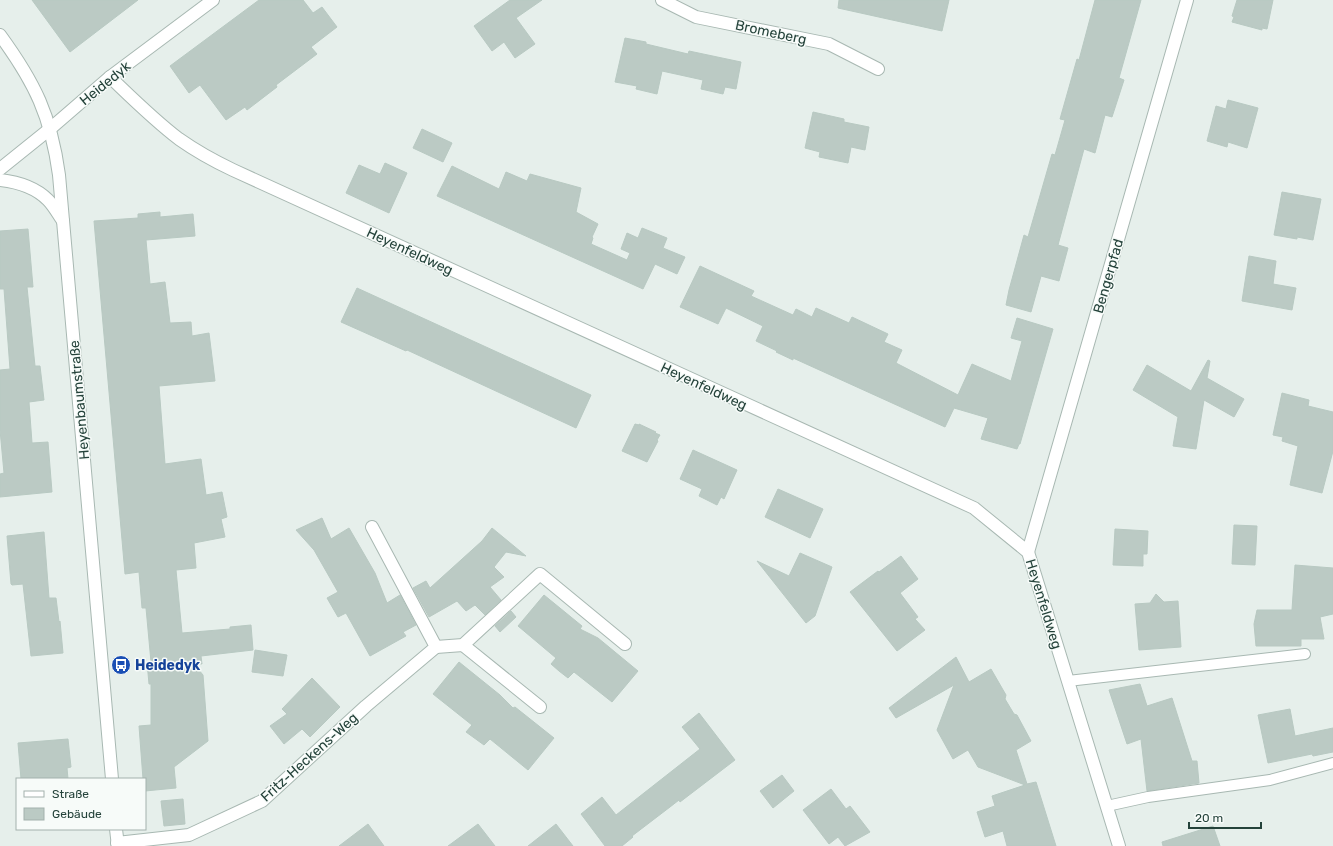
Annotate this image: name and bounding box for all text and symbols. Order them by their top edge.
street label: Bromeberg [734,17,808,48]
street label: Heidedyk [76,57,135,109]
street label: Heyenfeldweg [364,224,456,279]
street label: Bengerpfad [1090,237,1127,315]
street label: Heyenbaumstraße [66,339,93,460]
street label: Heyenfeldweg [658,359,750,414]
street label: Heyenfeldweg [1022,557,1065,651]
bus stop icon: Heidedyk [110,654,132,676]
place label: Heidedyk [135,657,201,674]
street label: Fritz-Heckens-Weg [257,709,361,806]
legend [16,778,146,830]
text: Straße [52,787,89,801]
scale bar [1189,804,1261,830]
text: Gebäude [52,807,102,821]
text: 20 m [1195,811,1223,825]

